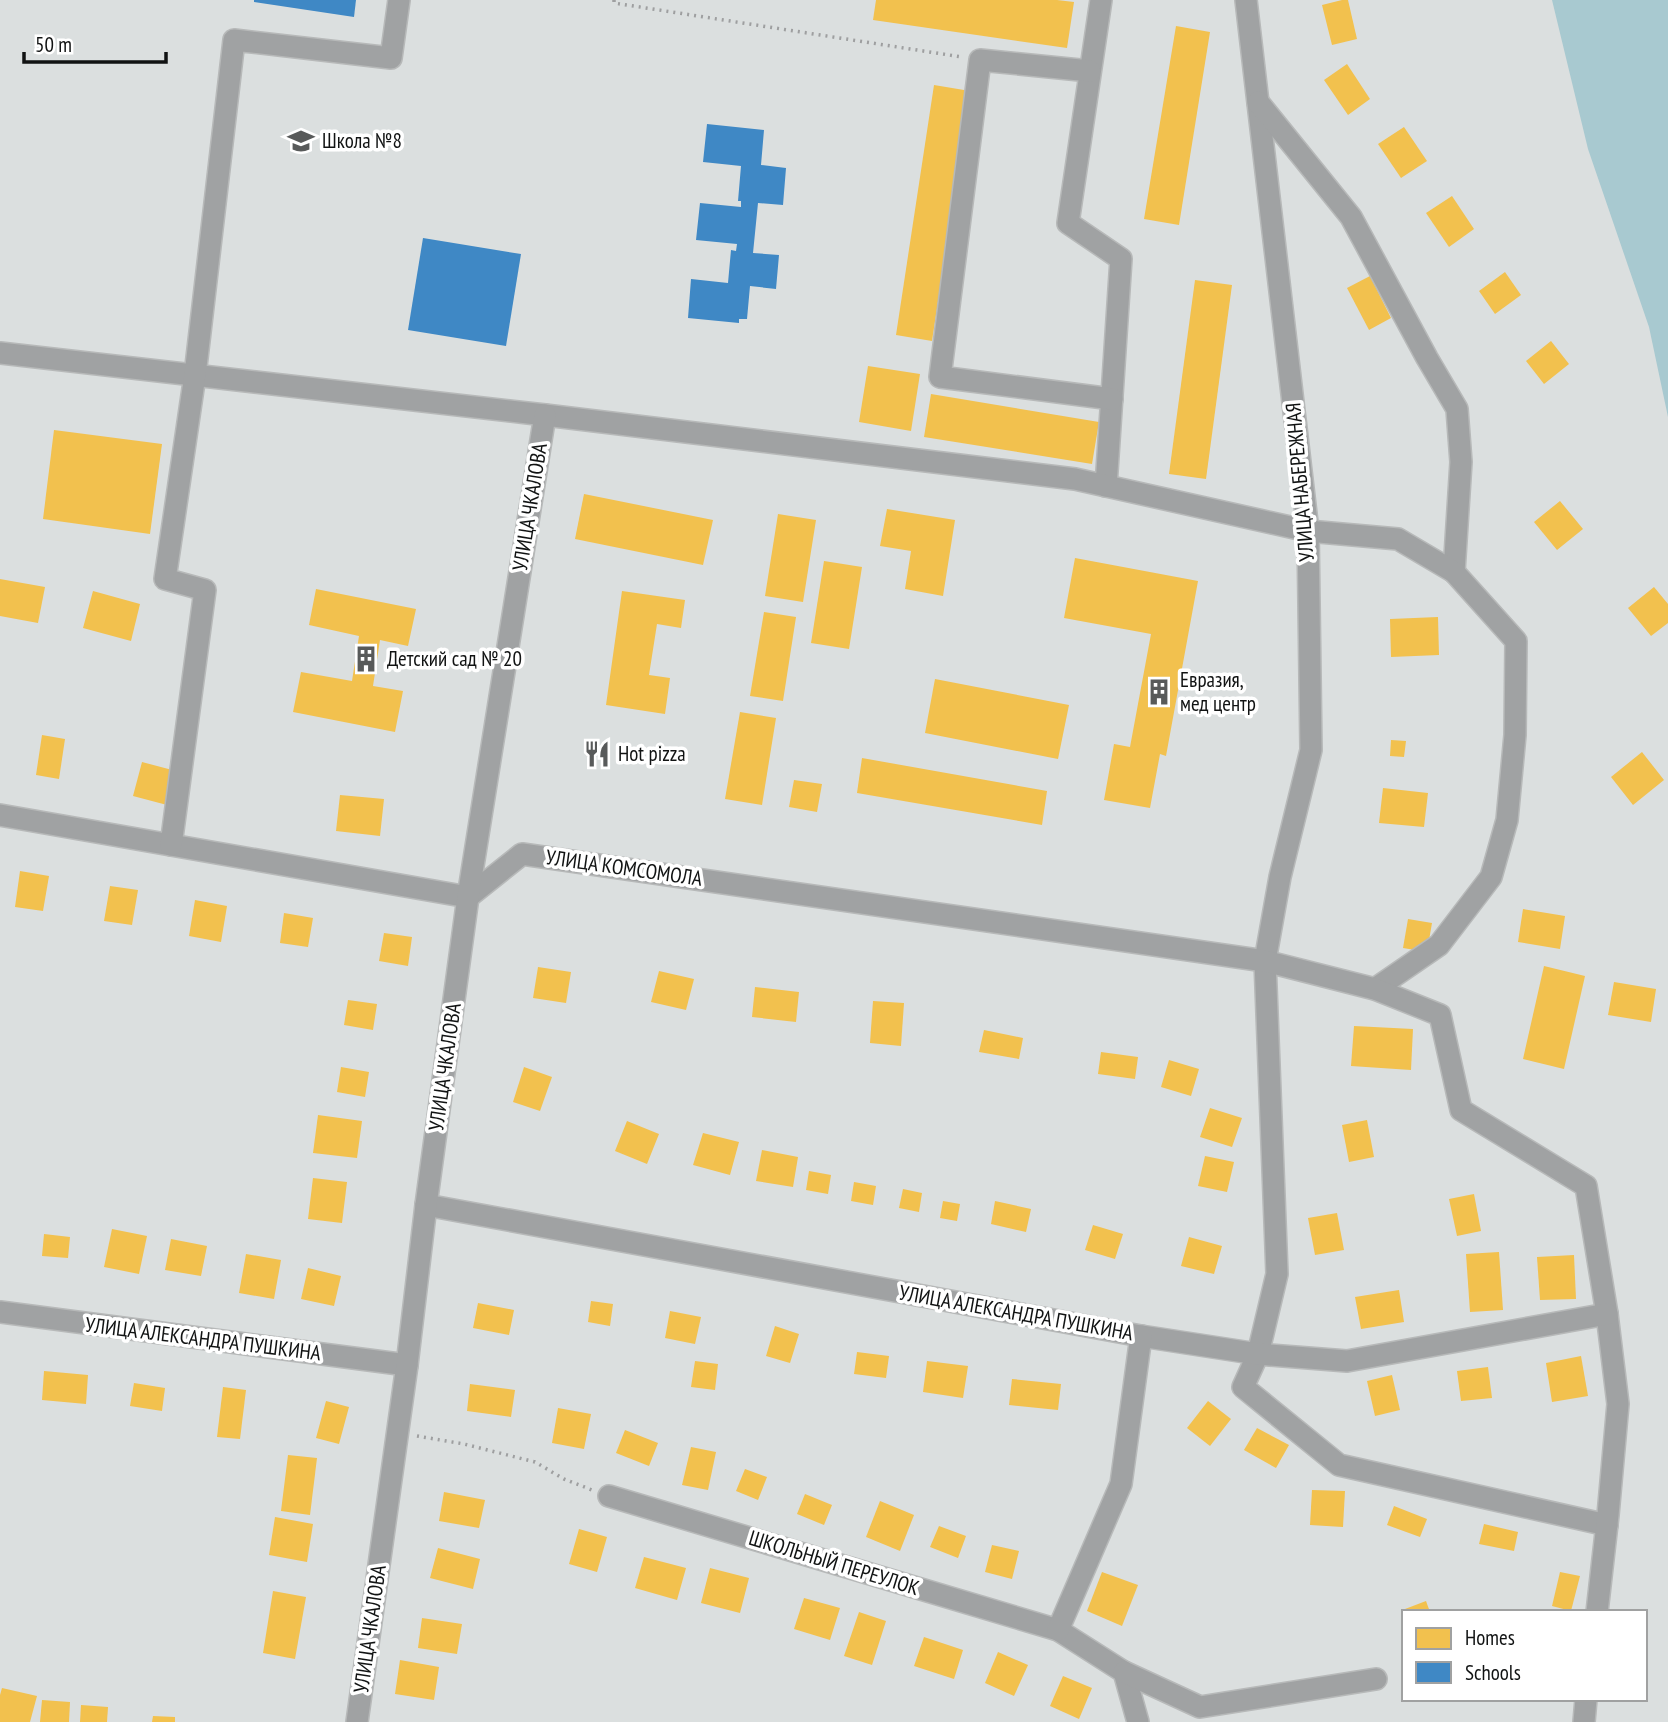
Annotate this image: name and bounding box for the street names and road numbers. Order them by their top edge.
street label: УЛИЦА НАБЕРЕЖНАЯ [1279,402,1320,562]
street label: УЛИЦА ЧКАЛОВА [506,441,553,573]
street label: УЛИЦА КОМСОМОЛА [544,843,704,892]
street label: УЛИЦА ЧКАЛОВА [422,1001,467,1133]
street label: УЛИЦА АЛЕКСАНДРА ПУШКИНА [897,1279,1135,1346]
street label: УЛИЦА АЛЕКСАНДРА ПУШКИНА [84,1311,322,1366]
street label: ШКОЛЬНЫЙ ПЕРЕУЛОК [746,1524,923,1601]
street label: УЛИЦА ЧКАЛОВА [347,1563,392,1695]

